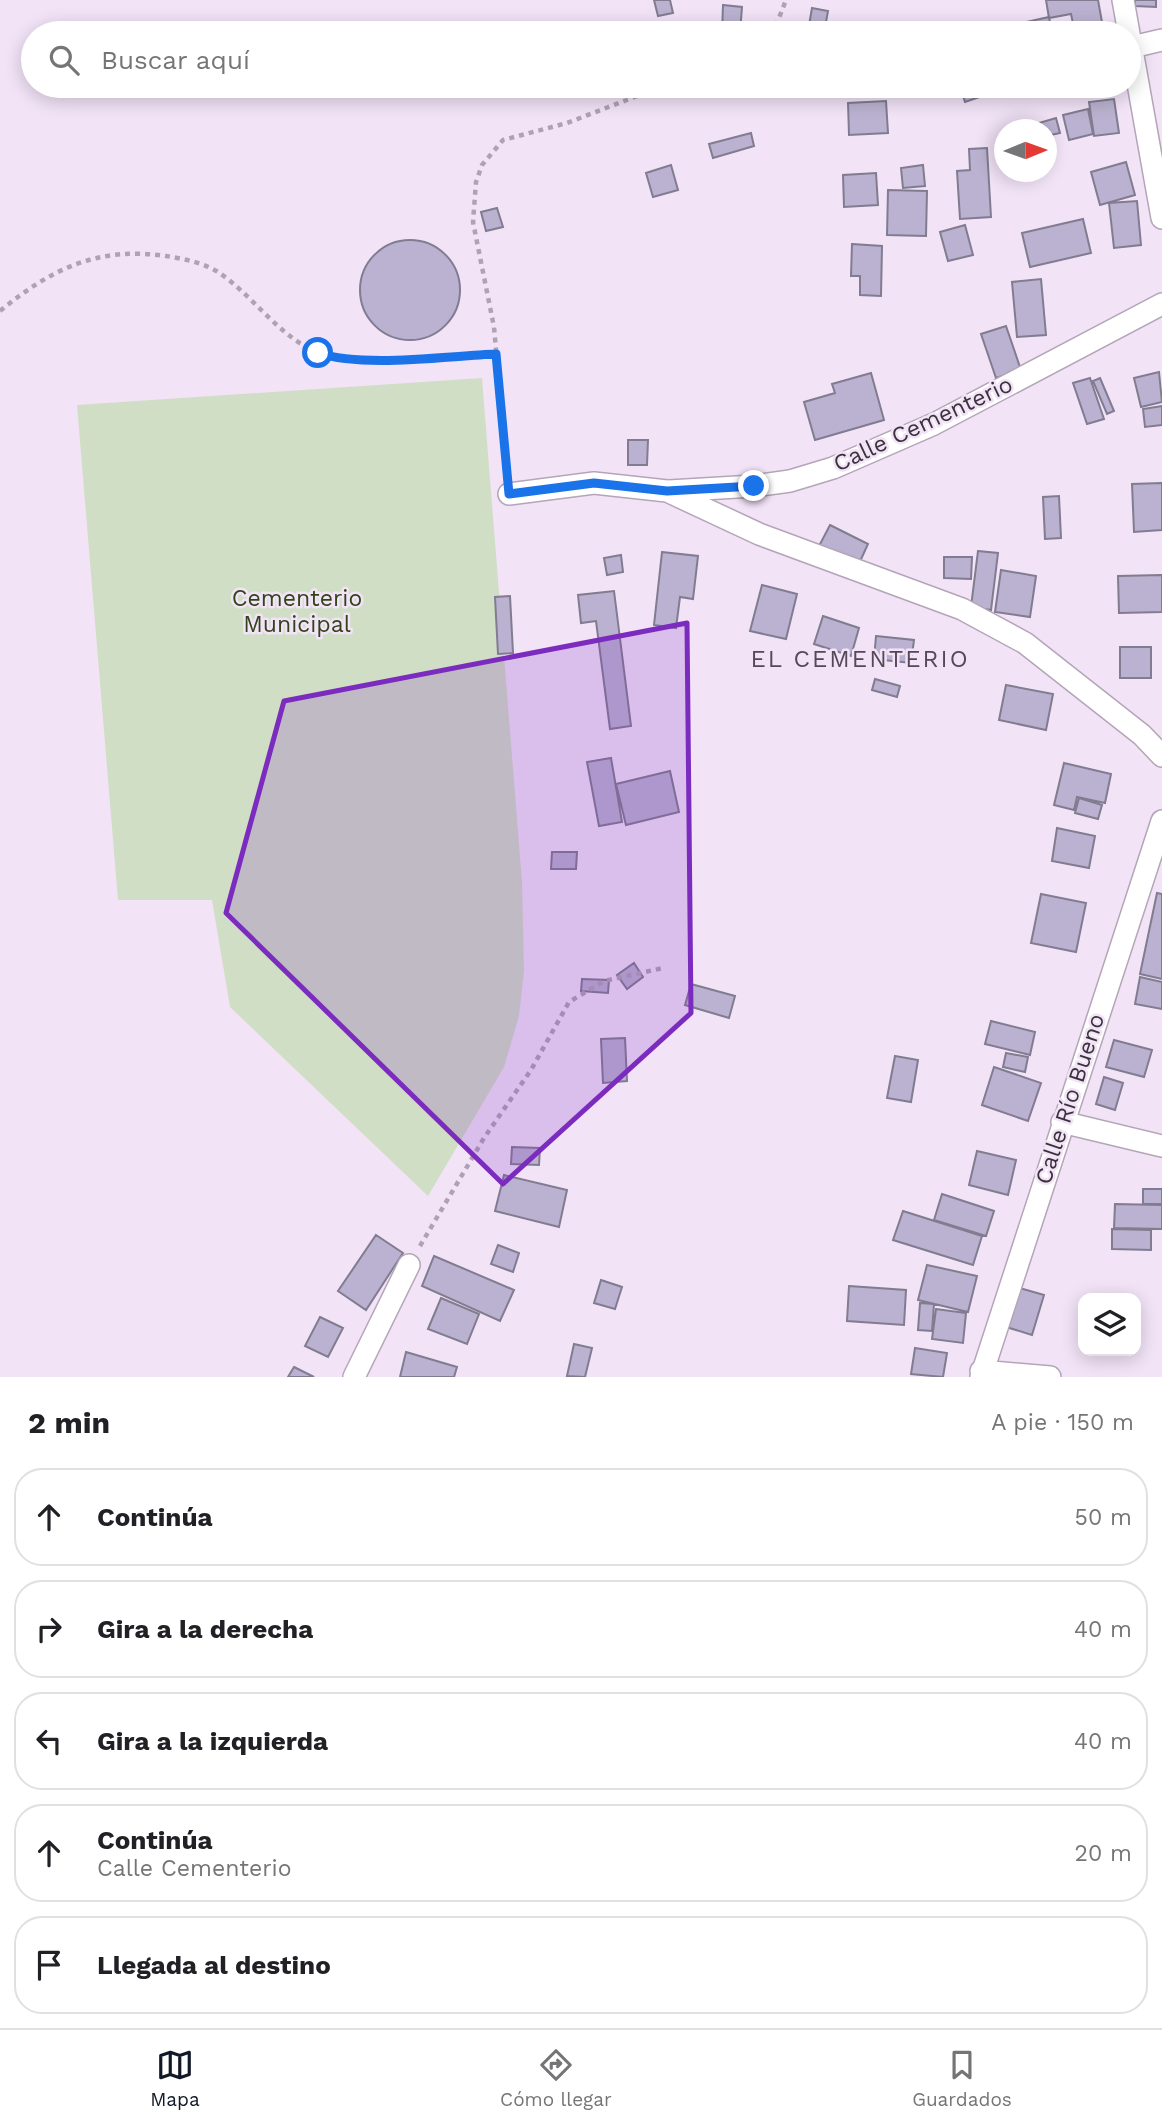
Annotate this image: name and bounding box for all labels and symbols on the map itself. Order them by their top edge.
north arrow [994,119,1057,182]
route start [302,337,333,368]
street label: Calle Cementerio [829,371,1017,477]
route end [738,470,769,501]
park label: Cementerio Municipal [232,585,362,638]
district label: EL CEMENTERIO [750,645,970,673]
street label: Calle Río Bueno [1030,1010,1110,1188]

